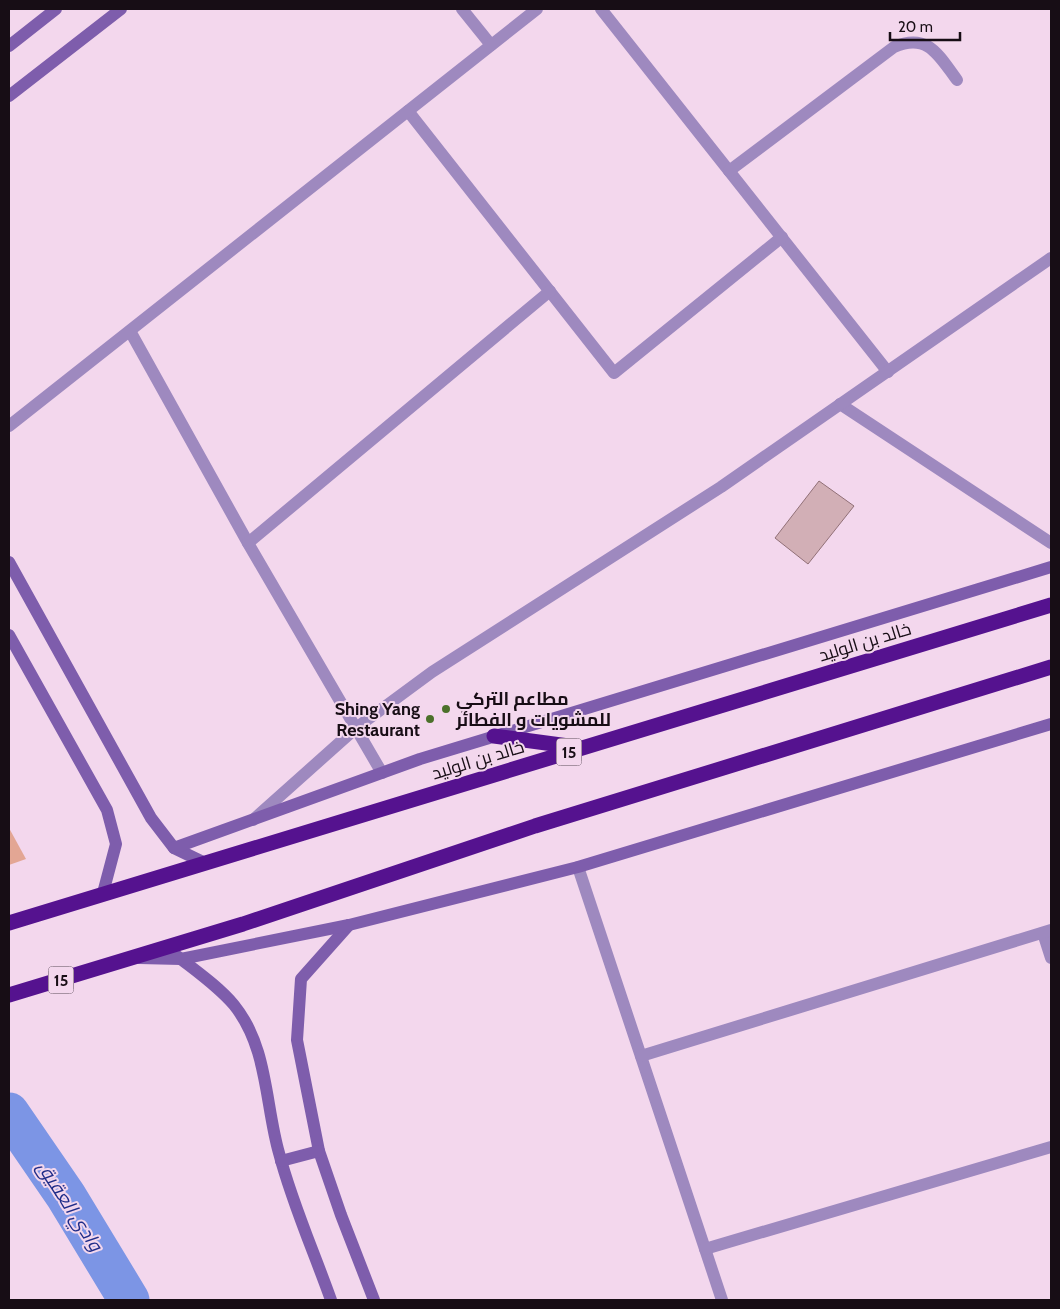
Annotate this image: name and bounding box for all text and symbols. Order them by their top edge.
scale bar [890,10,960,42]
text: 20 m [898,18,933,36]
street label: خالد بن الوليد [816,618,914,666]
place label: مطاعم التركي للمشويات و الفطائر [455,688,611,731]
place label: Shing Yang Restaurant [335,698,420,741]
marker: مطاعم التركي للمشويات و الفطائر [440,703,452,715]
marker: Shing Yang Restaurant [424,713,436,725]
street label: خالد بن الوليد [429,736,527,784]
road number: 15 [556,739,582,766]
road number: 15 [48,966,74,994]
water label: وادي العقيق [29,1157,108,1259]

